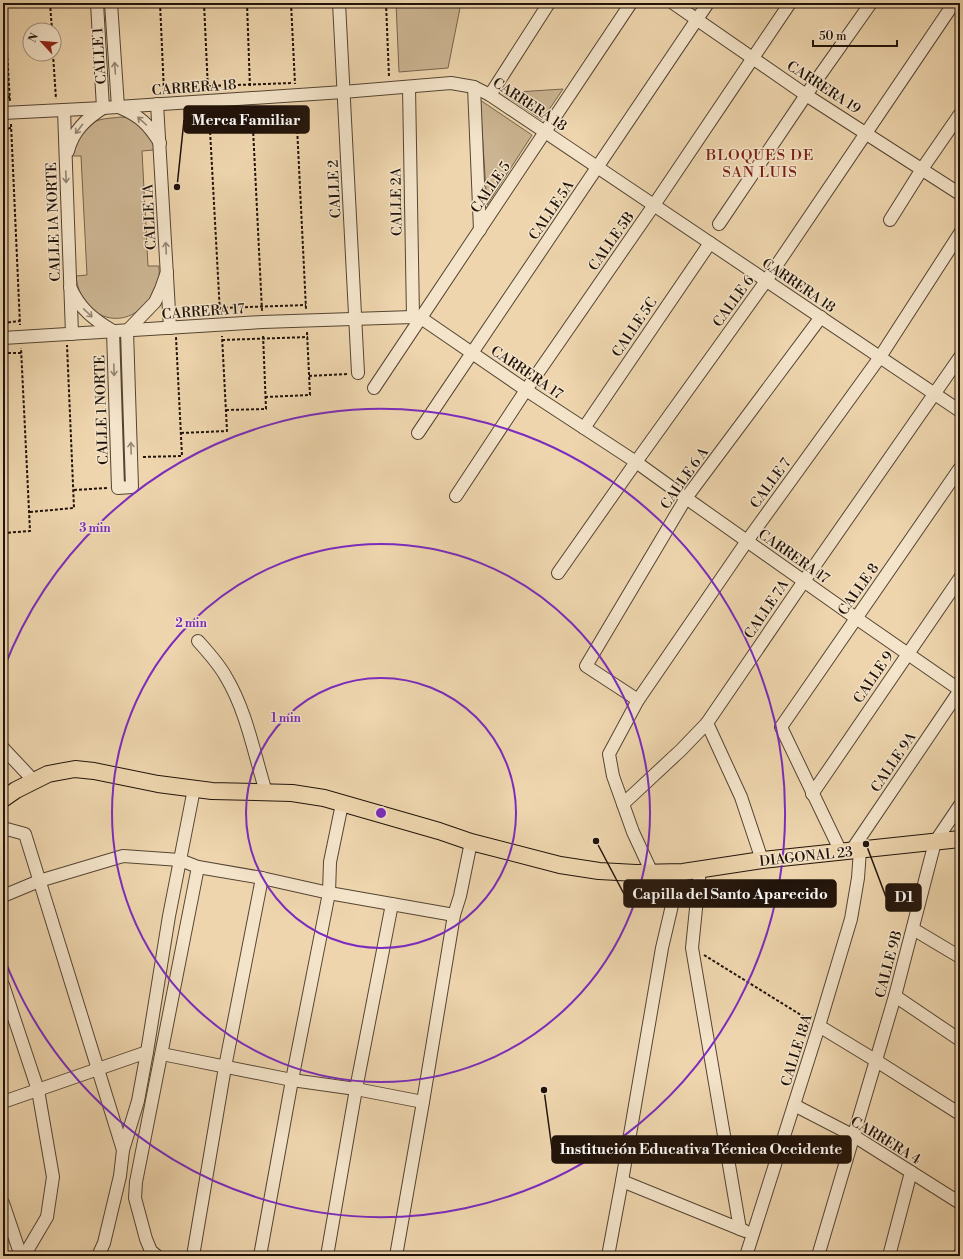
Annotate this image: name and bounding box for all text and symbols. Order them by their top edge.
north arrow [22,22,62,62]
scale bar [813,22,897,48]
street label: CALLE 1 [89,27,111,85]
text: 50 m [819,29,847,44]
text: N [26,31,42,45]
street label: CARRERA 19 [783,57,864,118]
one-way arrow [112,62,119,75]
street label: CARRERA 18 [489,74,570,136]
street label: CARRERA 18 [151,76,237,100]
callout: Merca Familiar [184,106,309,133]
text: Merca Familiar [192,111,301,130]
one-way arrow [137,116,147,125]
one-way arrow [74,124,83,135]
district label: BLOQUES DE SAN LUIS [705,146,814,182]
street label: CALLE 5 [467,158,515,217]
street label: CALLE 2 [324,159,346,219]
street label: CALLE 1A NORTE [43,162,65,282]
street label: CALLE 2A [387,167,407,236]
one-way arrow [63,170,70,183]
street label: CALLE 5A [525,177,579,244]
street label: CALLE 1A [139,183,161,251]
street label: CALLE 5B [585,208,639,275]
one-way arrow [162,242,169,255]
street label: CARRERA 18 [758,255,839,317]
street label: CALLE 6 [709,272,759,331]
street label: CALLE 5C [608,294,661,361]
street label: CARRERA 17 [161,300,245,324]
one-way arrow [83,308,93,318]
street label: CARRERA 17 [487,342,566,403]
street label: CALLE 1 NORTE [91,355,113,465]
one-way arrow [111,363,118,376]
one-way arrow [127,442,134,455]
street label: CALLE 6 A [657,444,713,513]
street label: CALLE 7 [747,455,795,512]
text: 3 min [79,521,111,536]
street label: CARRERA 17 [754,526,833,588]
street label: CALLE 8 [834,560,883,619]
street label: CALLE 7A [741,576,793,643]
text: 2 min [175,616,207,631]
street label: CALLE 9 [850,648,898,707]
text: 1 min [271,711,302,726]
street label: CALLE 9A [867,729,921,796]
centre of rings [374,806,388,820]
street label: DIAGONAL 23 [758,843,854,871]
callout: Capilla del Santo Aparecido [624,880,836,907]
callout: D1 [886,884,921,911]
text: Capilla del Santo Aparecido [632,885,828,904]
text: D1 [894,888,914,907]
street label: CALLE 9B [871,929,907,1000]
street label: CALLE 18A [777,1012,817,1089]
street label: CARRERA 4 [847,1113,924,1169]
callout: Institución Educativa Técnica Occidente [552,1136,851,1163]
text: Institución Educativa Técnica Occidente [560,1140,842,1159]

